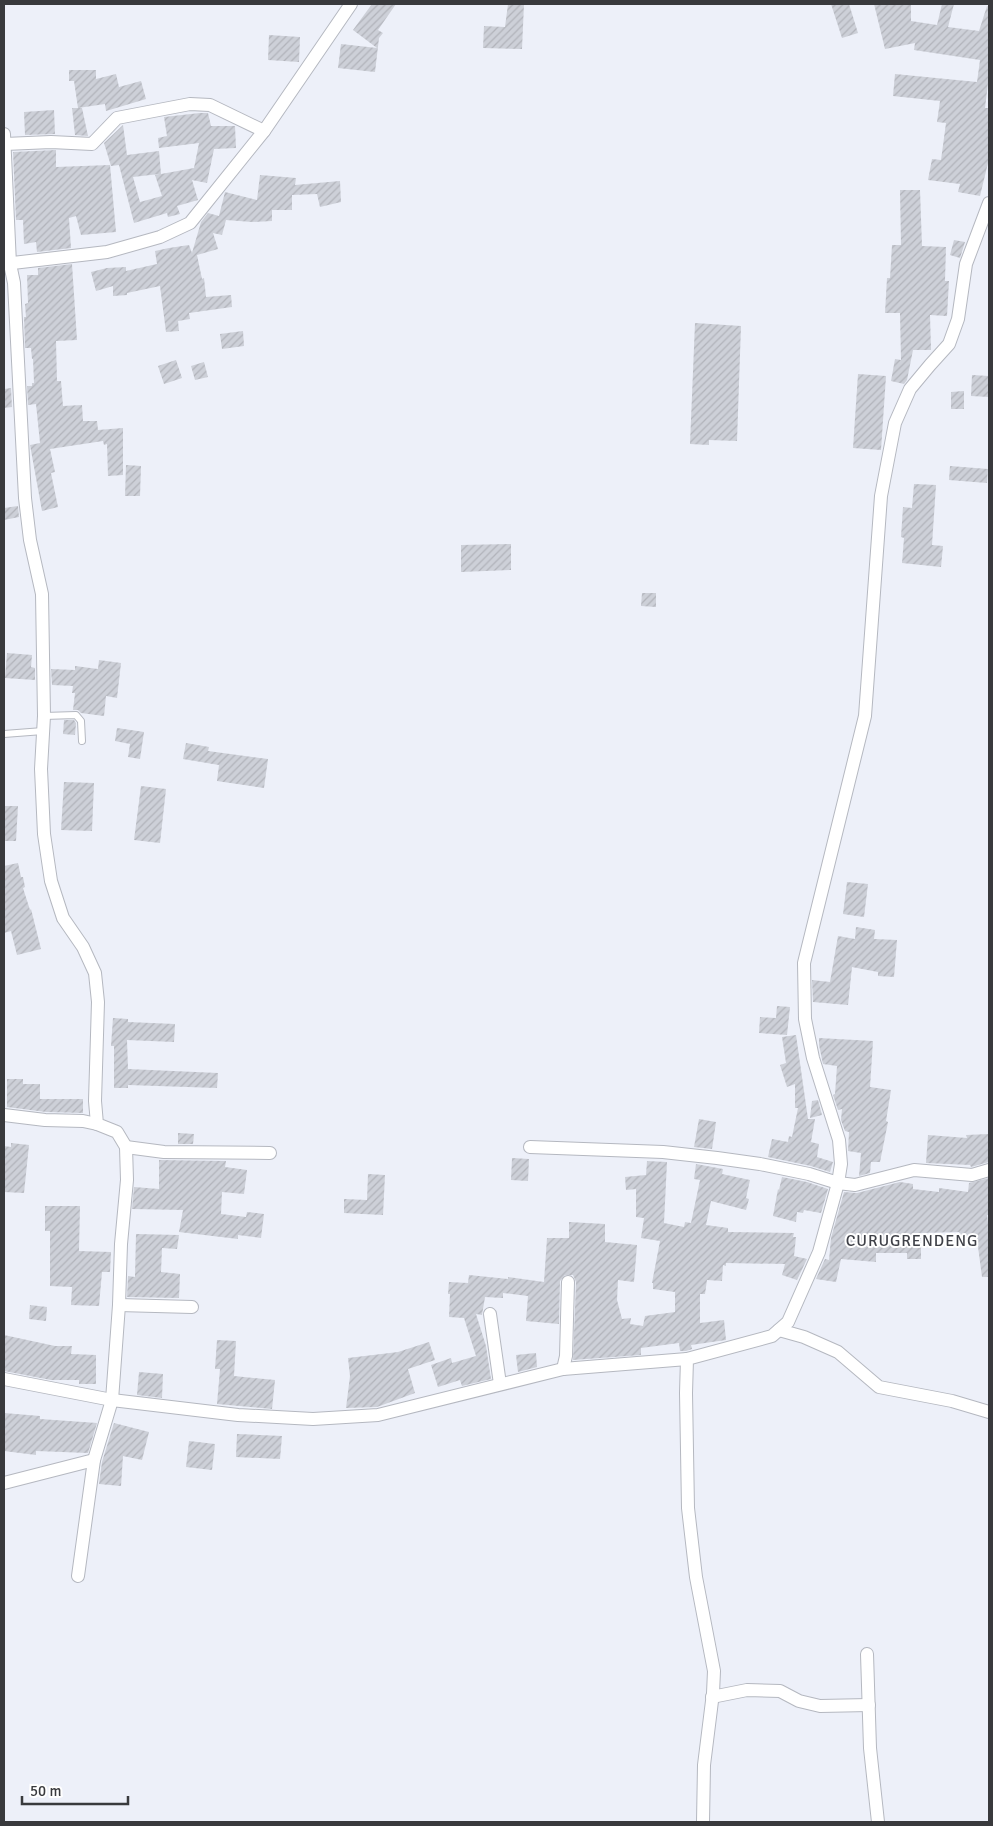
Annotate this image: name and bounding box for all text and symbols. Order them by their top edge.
district label: CURUGRENDENG [846,1231,978,1251]
scale bar [22,1774,129,1806]
text: 50 m [30,1782,61,1800]

